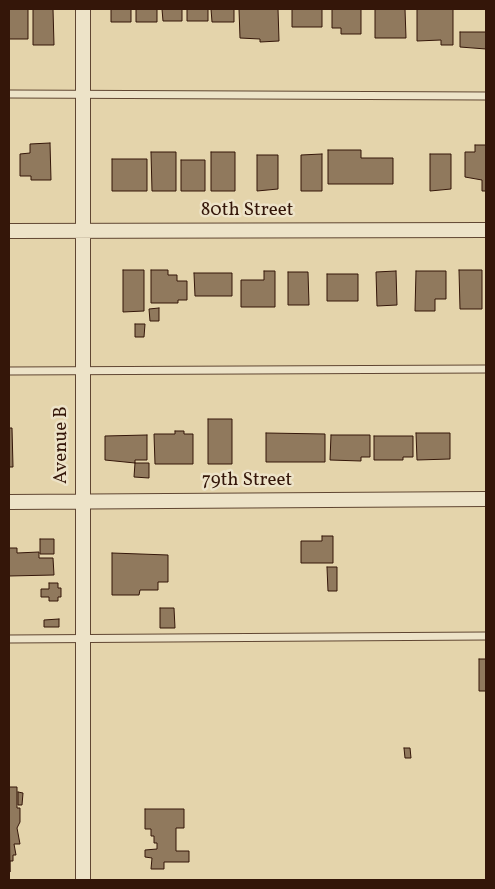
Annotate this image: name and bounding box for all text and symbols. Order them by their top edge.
street label: 80th Street [201,201,293,223]
street label: Avenue B [52,406,74,484]
street label: 79th Street [202,471,292,493]

